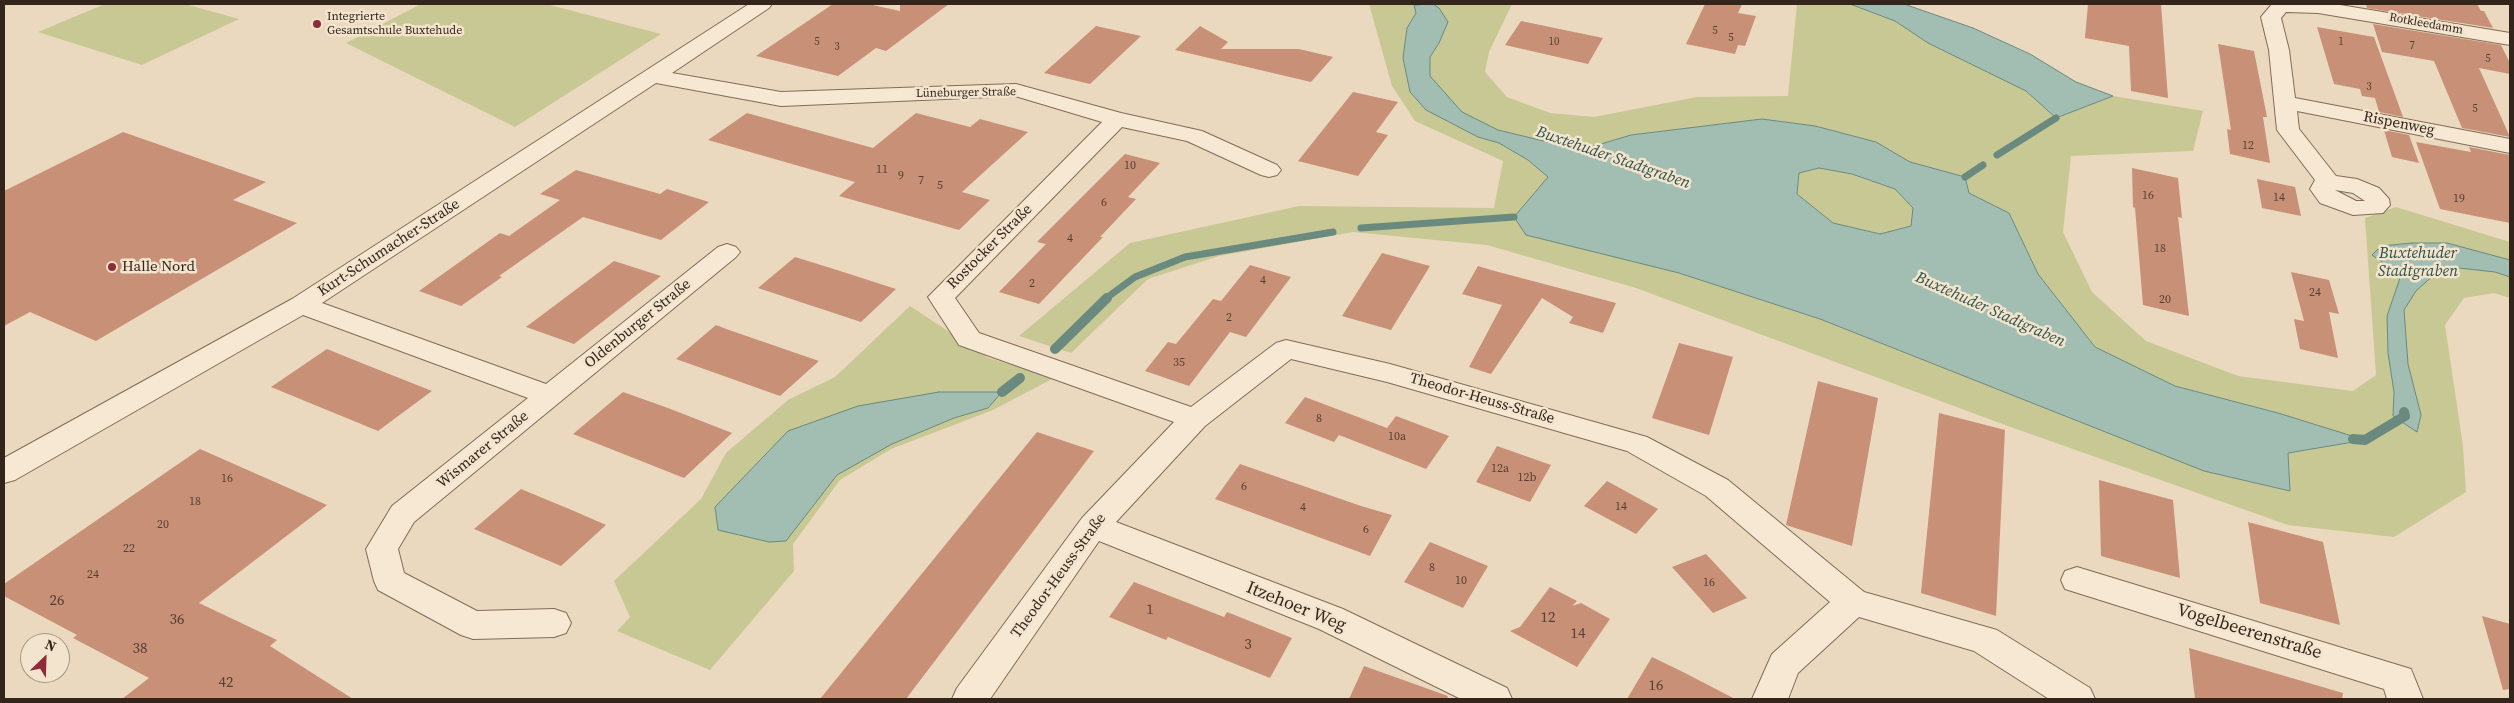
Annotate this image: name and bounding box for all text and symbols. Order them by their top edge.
place label: Integrierte Gesamtschule Buxtehude [327,10,462,38]
street label: Rotkleedamm [2388,10,2464,38]
marker: Integrierte Gesamtschule Buxtehude [311,18,323,30]
house number: 5 [1712,24,1718,38]
house number: 5 [1728,31,1734,45]
house number: 5 [814,35,820,49]
house number: 10 [1549,35,1559,49]
house number: 1 [2338,35,2344,49]
house number: 7 [2409,39,2415,53]
house number: 3 [834,40,840,54]
house number: 5 [2485,52,2491,66]
house number: 3 [2366,80,2372,94]
street label: Lüneburger Straße [916,85,1016,101]
house number: 5 [2472,102,2478,116]
street label: Rispenweg [2362,108,2436,140]
water label: Buxtehuder Stadtgraben [1533,123,1693,193]
house number: 12 [2242,139,2254,153]
house number: 10 [1124,159,1136,173]
house number: 11 [876,163,888,177]
house number: 9 [898,169,904,183]
house number: 7 [918,174,924,188]
house number: 5 [937,179,943,193]
house number: 16 [2142,189,2154,203]
house number: 14 [2273,191,2285,205]
house number: 19 [2453,192,2465,206]
street label: Kurt-Schumacher-Straße [315,195,463,301]
house number: 6 [1101,196,1107,210]
street label: Rostocker Straße [944,201,1036,293]
house number: 4 [1067,232,1073,246]
house number: 18 [2154,242,2166,256]
water label: Buxtehuder Stadtgraben [2378,244,2458,282]
place label: Halle Nord [122,258,195,276]
marker: Halle Nord [106,261,118,273]
water label: Buxtehuder Stadtgraben [1912,268,2068,352]
house number: 4 [1260,274,1266,288]
street label: Oldenburger Straße [581,276,695,372]
house number: 2 [1029,277,1035,291]
house number: 24 [2309,286,2321,300]
house number: 20 [2159,293,2171,307]
house number: 2 [1226,311,1232,325]
house number: 35 [1173,356,1185,370]
street label: Theodor-Heuss-Straße [1408,370,1556,428]
street label: Wismarer Straße [434,408,532,492]
house number: 8 [1316,412,1322,426]
house number: 10a [1388,430,1406,444]
house number: 12a [1491,462,1509,476]
house number: 12b [1518,471,1536,485]
house number: 16 [221,472,233,486]
house number: 6 [1241,480,1247,494]
house number: 18 [189,495,201,509]
house number: 14 [1615,500,1627,514]
house number: 4 [1300,501,1306,515]
street label: Theodor-Heuss-Straße [1008,510,1110,642]
house number: 20 [157,518,169,532]
house number: 6 [1363,523,1369,537]
house number: 22 [123,542,135,556]
house number: 8 [1429,561,1435,575]
house number: 24 [87,568,99,582]
house number: 10 [1455,574,1467,588]
house number: 16 [1703,576,1715,590]
street label: Itzehoer Weg [1243,577,1349,637]
house number: 26 [50,592,64,610]
street label: Vogelbeerenstraße [2174,600,2324,664]
house number: 1 [1146,601,1154,619]
house number: 12 [1541,609,1555,627]
house number: 36 [170,611,184,629]
house number: 14 [1571,625,1585,643]
north arrow [20,633,70,683]
text: N [42,634,59,656]
house number: 3 [1244,636,1252,654]
house number: 38 [133,640,147,658]
house number: 42 [219,674,233,692]
house number: 16 [1649,677,1663,695]

